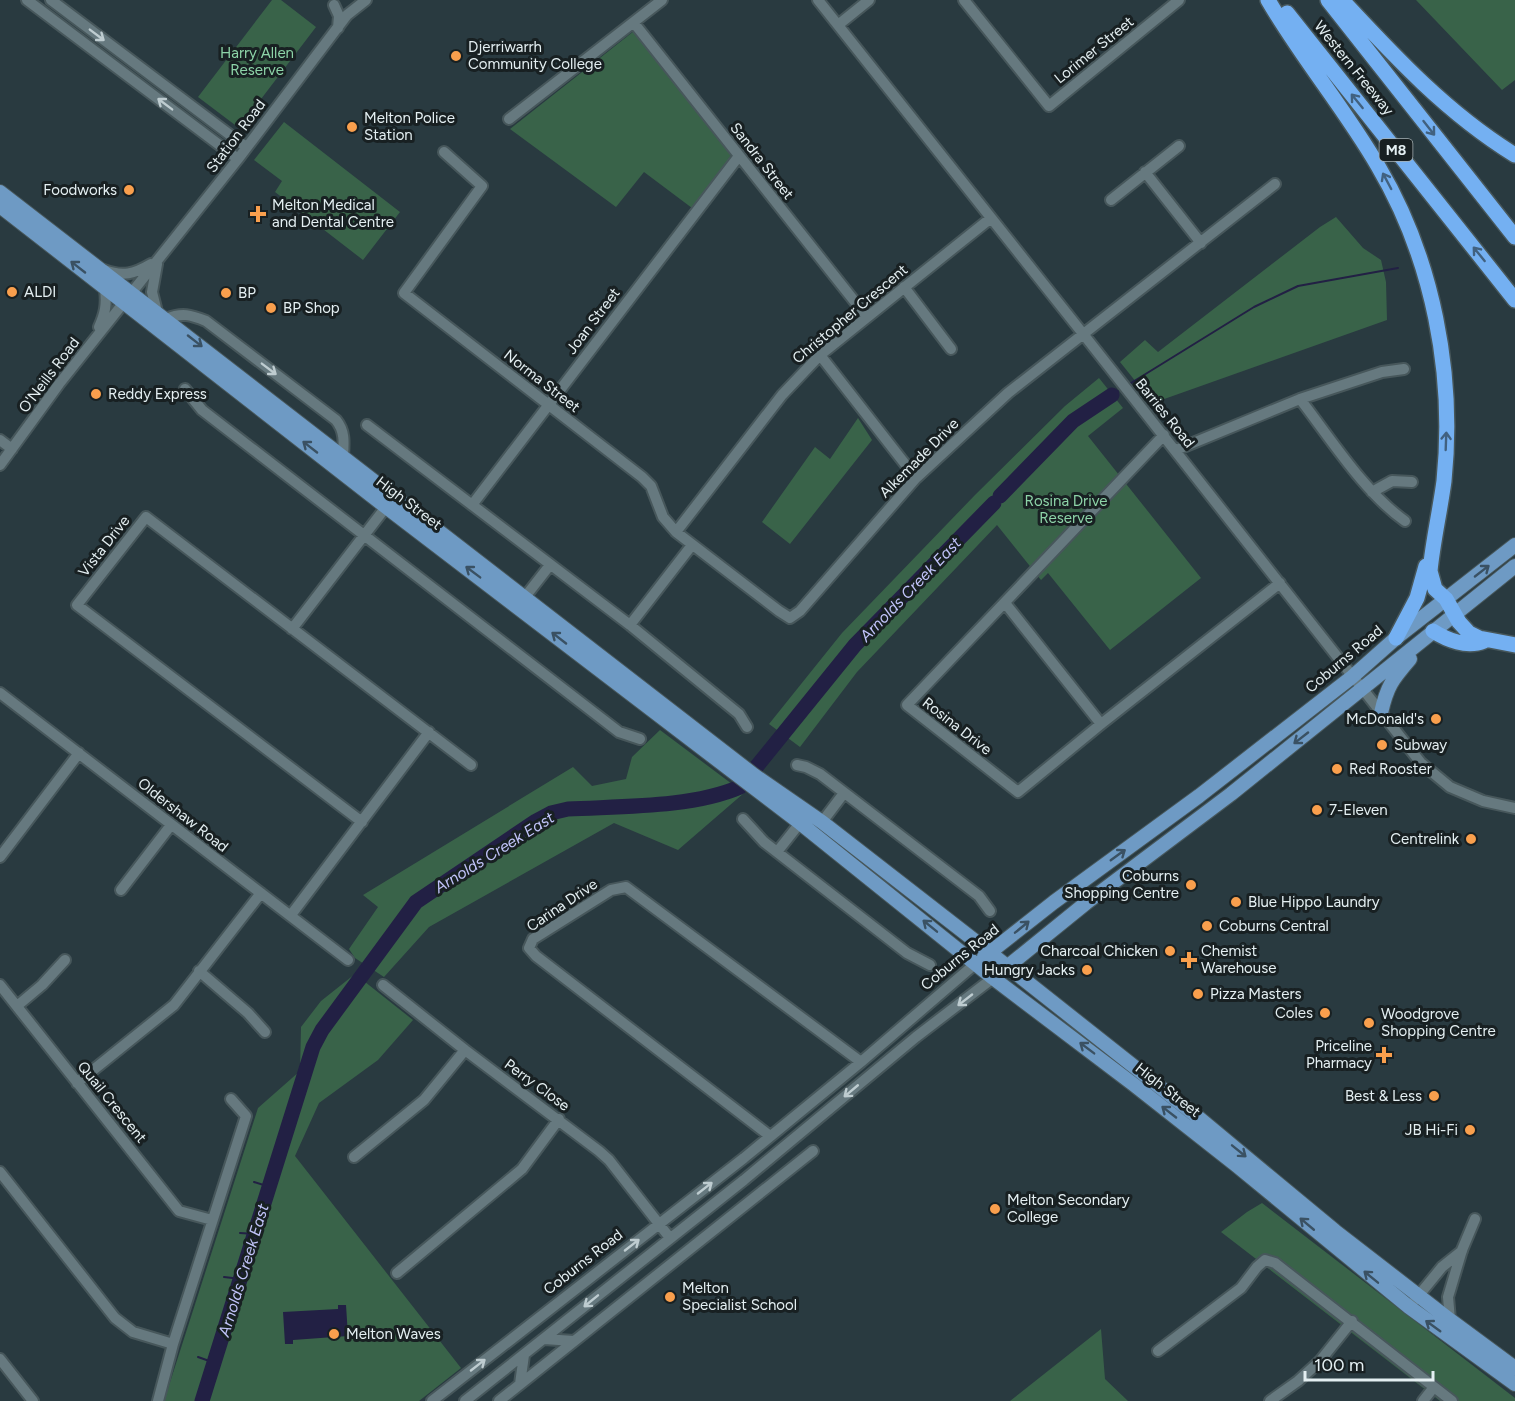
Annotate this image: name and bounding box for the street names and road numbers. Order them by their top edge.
street label: Lorimer Street [1051,12,1138,87]
street label: Western Freeway [1310,17,1398,119]
street label: Station Road [203,96,269,176]
street label: Sandra Street [726,119,798,203]
road number: M8 [1380,139,1412,161]
street label: Christopher Crescent [789,260,911,367]
street label: Joan Street [562,284,624,358]
street label: O'Neills Road [15,334,83,416]
street label: Norma Street [500,346,584,416]
street label: Barries Road [1132,375,1198,451]
street label: Alkemade Drive [876,415,962,501]
street label: High Street [373,472,446,534]
street label: Vista Drive [75,512,133,580]
street label: Coburns Road [1302,621,1386,697]
street label: Rosina Drive [919,693,995,759]
street label: Oldershaw Road [134,774,232,856]
street label: Carina Drive [523,875,601,935]
street label: Coburns Road [917,920,1003,994]
street label: Perry Close [501,1055,573,1115]
street label: Quail Crescent [74,1058,151,1147]
street label: High Street [1132,1059,1204,1121]
street label: Coburns Road [540,1226,626,1298]

